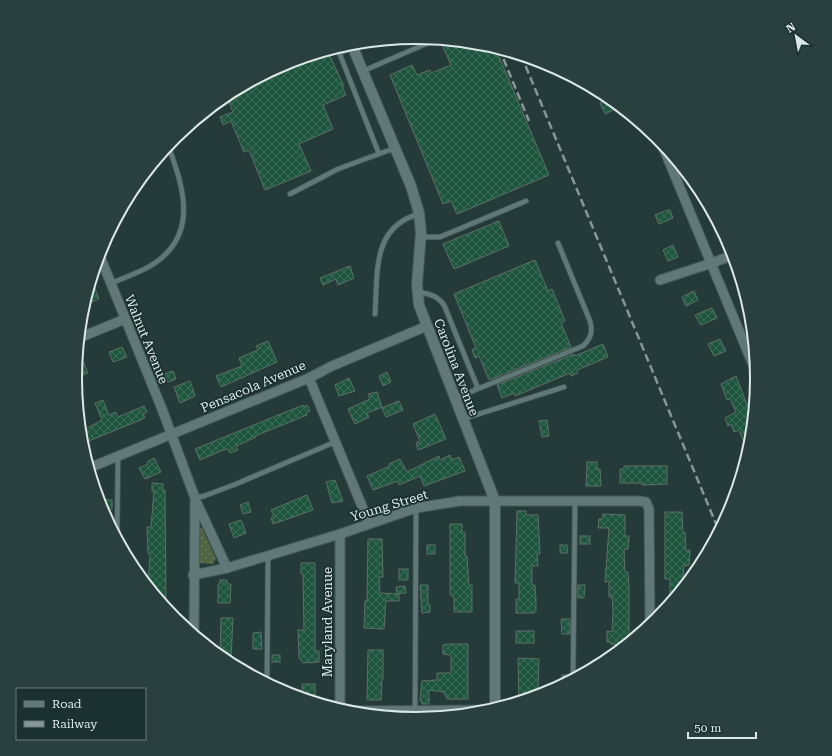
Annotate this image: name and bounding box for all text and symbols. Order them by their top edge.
north arrow [776,16,816,56]
text: N [784,20,798,36]
street label: Walnut Avenue [122,292,171,386]
street label: Carolina Avenue [431,316,482,418]
street label: Pensacola Avenue [198,358,308,415]
street label: Young Street [349,487,430,524]
street label: Maryland Avenue [320,567,335,677]
legend [16,688,146,740]
text: Road [52,697,82,711]
scale bar [688,714,756,740]
text: Railway [52,717,98,731]
text: 50 m [694,721,721,735]

